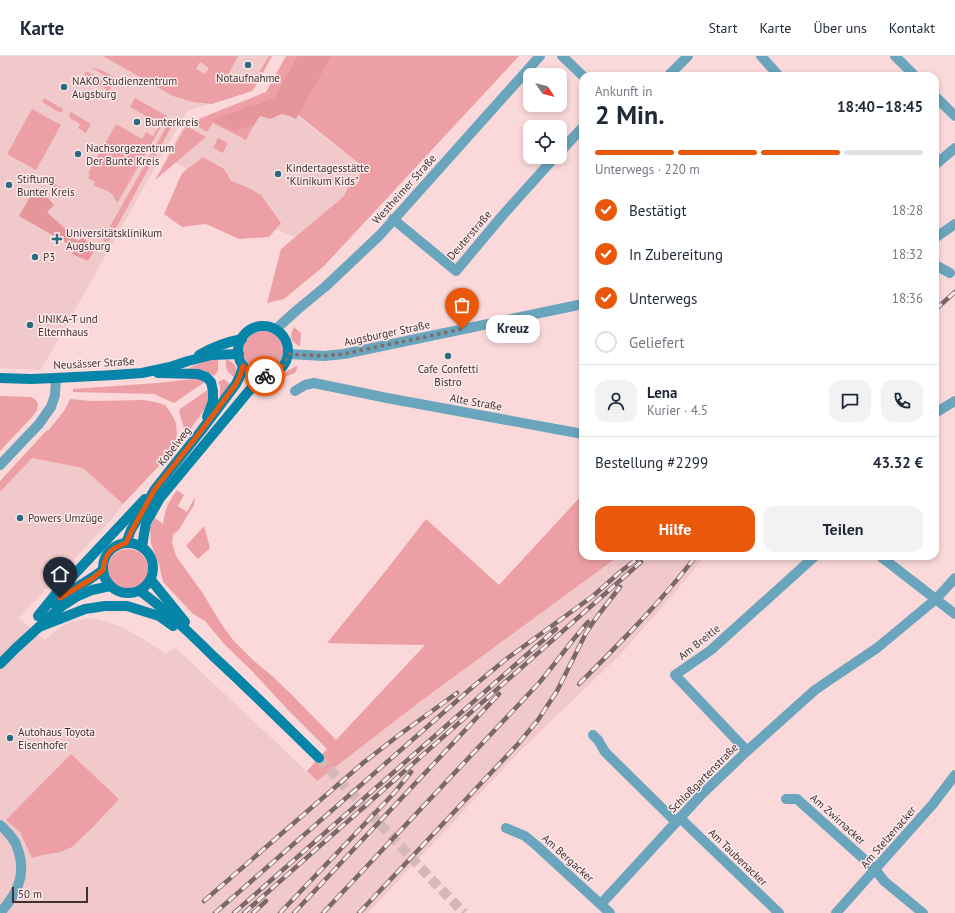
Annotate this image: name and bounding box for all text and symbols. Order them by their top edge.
text: Karte [20,16,64,40]
text: Start [708,19,737,37]
text: Karte [759,19,791,37]
text: Über uns [813,19,867,37]
text: Kontakt [889,19,935,37]
marker: Notaufnahme [243,60,253,70]
north arrow [523,68,567,112]
map controls [523,68,567,164]
place label: Notaufnahme [216,71,280,85]
place label: NAKO Studienzentrum Augsburg [72,74,177,101]
marker: NAKO Studienzentrum Augsburg [59,82,69,92]
text: Ankunft in [595,83,652,100]
text: 18:40–18:45 [837,97,923,116]
text: 2 Min. [595,98,665,131]
place label: Bunterkreis [145,115,199,129]
marker: Bunterkreis [132,117,142,127]
button: locate [523,120,567,164]
place label: Nachsorgezentrum Der Bunte Kreis [86,141,174,168]
marker: Nachsorgezentrum Der Bunte Kreis [73,149,83,159]
street label: Westheimer Straße [369,151,439,227]
place label: Kindertagesstätte "Klinikum Kids" [286,161,370,188]
text: Unterwegs · 220 m [595,161,700,178]
marker: Kindertagesstätte "Klinikum Kids" [273,169,283,179]
place label: Stiftung Bunter Kreis [17,172,75,199]
marker: Stiftung Bunter Kreis [4,180,14,190]
icon: check [595,199,617,221]
text: Bestätigt [629,201,686,220]
text: 18:28 [892,202,923,219]
street label: Deuterstraße [444,207,495,263]
place label: Universitätsklinikum Augsburg [66,226,162,253]
marker: Universitätsklinikum Augsburg [51,233,63,245]
icon: check [595,243,617,265]
text: In Zubereitung [629,245,723,264]
text: 18:32 [892,246,923,263]
place label: P3 [43,250,55,264]
marker: P3 [30,252,40,262]
icon: check [595,287,617,309]
pin [445,288,479,329]
text: Unterwegs [629,289,697,308]
text: 18:36 [892,290,923,307]
icon: bag [451,294,473,316]
place label: UNIKA-T und Elternhaus [38,312,98,339]
callout: Kreuz [486,315,540,343]
street label: Augsburger Straße [343,317,432,349]
marker: UNIKA-T und Elternhaus [25,320,35,330]
text: Kreuz [497,320,529,337]
text: Geliefert [629,333,685,352]
marker: Cafe Confetti Bistro [443,351,453,361]
street label: Neusässer Straße [53,354,135,372]
courier [245,356,285,396]
place label: Cafe Confetti Bistro [418,362,478,389]
icon: bike [254,365,276,387]
button: person [595,380,637,422]
button: chat [829,380,871,422]
button: phone [881,380,923,422]
text: Lena [647,383,677,402]
street label: Alte Straße [449,391,504,414]
text: Kurier · 4.5 [647,402,708,419]
street label: Kobelweg [154,423,194,468]
text: Bestellung #2299 [595,453,708,472]
text: 43.32 € [873,453,923,472]
button: Hilfe [595,506,755,552]
button: Teilen [763,506,923,552]
place label: Powers Umzüge [28,511,103,525]
marker: Powers Umzüge [15,513,25,523]
pin [43,557,77,598]
icon: home [49,563,71,585]
street label: Am Breitle [675,621,723,663]
place label: Autohaus Toyota Eisenhofer [18,725,95,752]
marker: Autohaus Toyota Eisenhofer [5,733,15,743]
street label: Schloßgartenstraße [665,740,741,816]
street label: Am Zwirnacker [808,791,869,848]
street label: Am Stelzenacker [857,803,919,871]
street label: Am Taubenacker [706,825,771,889]
street label: Am Bergacker [539,831,597,885]
scale bar [12,885,88,904]
text: 50 m [18,887,42,901]

